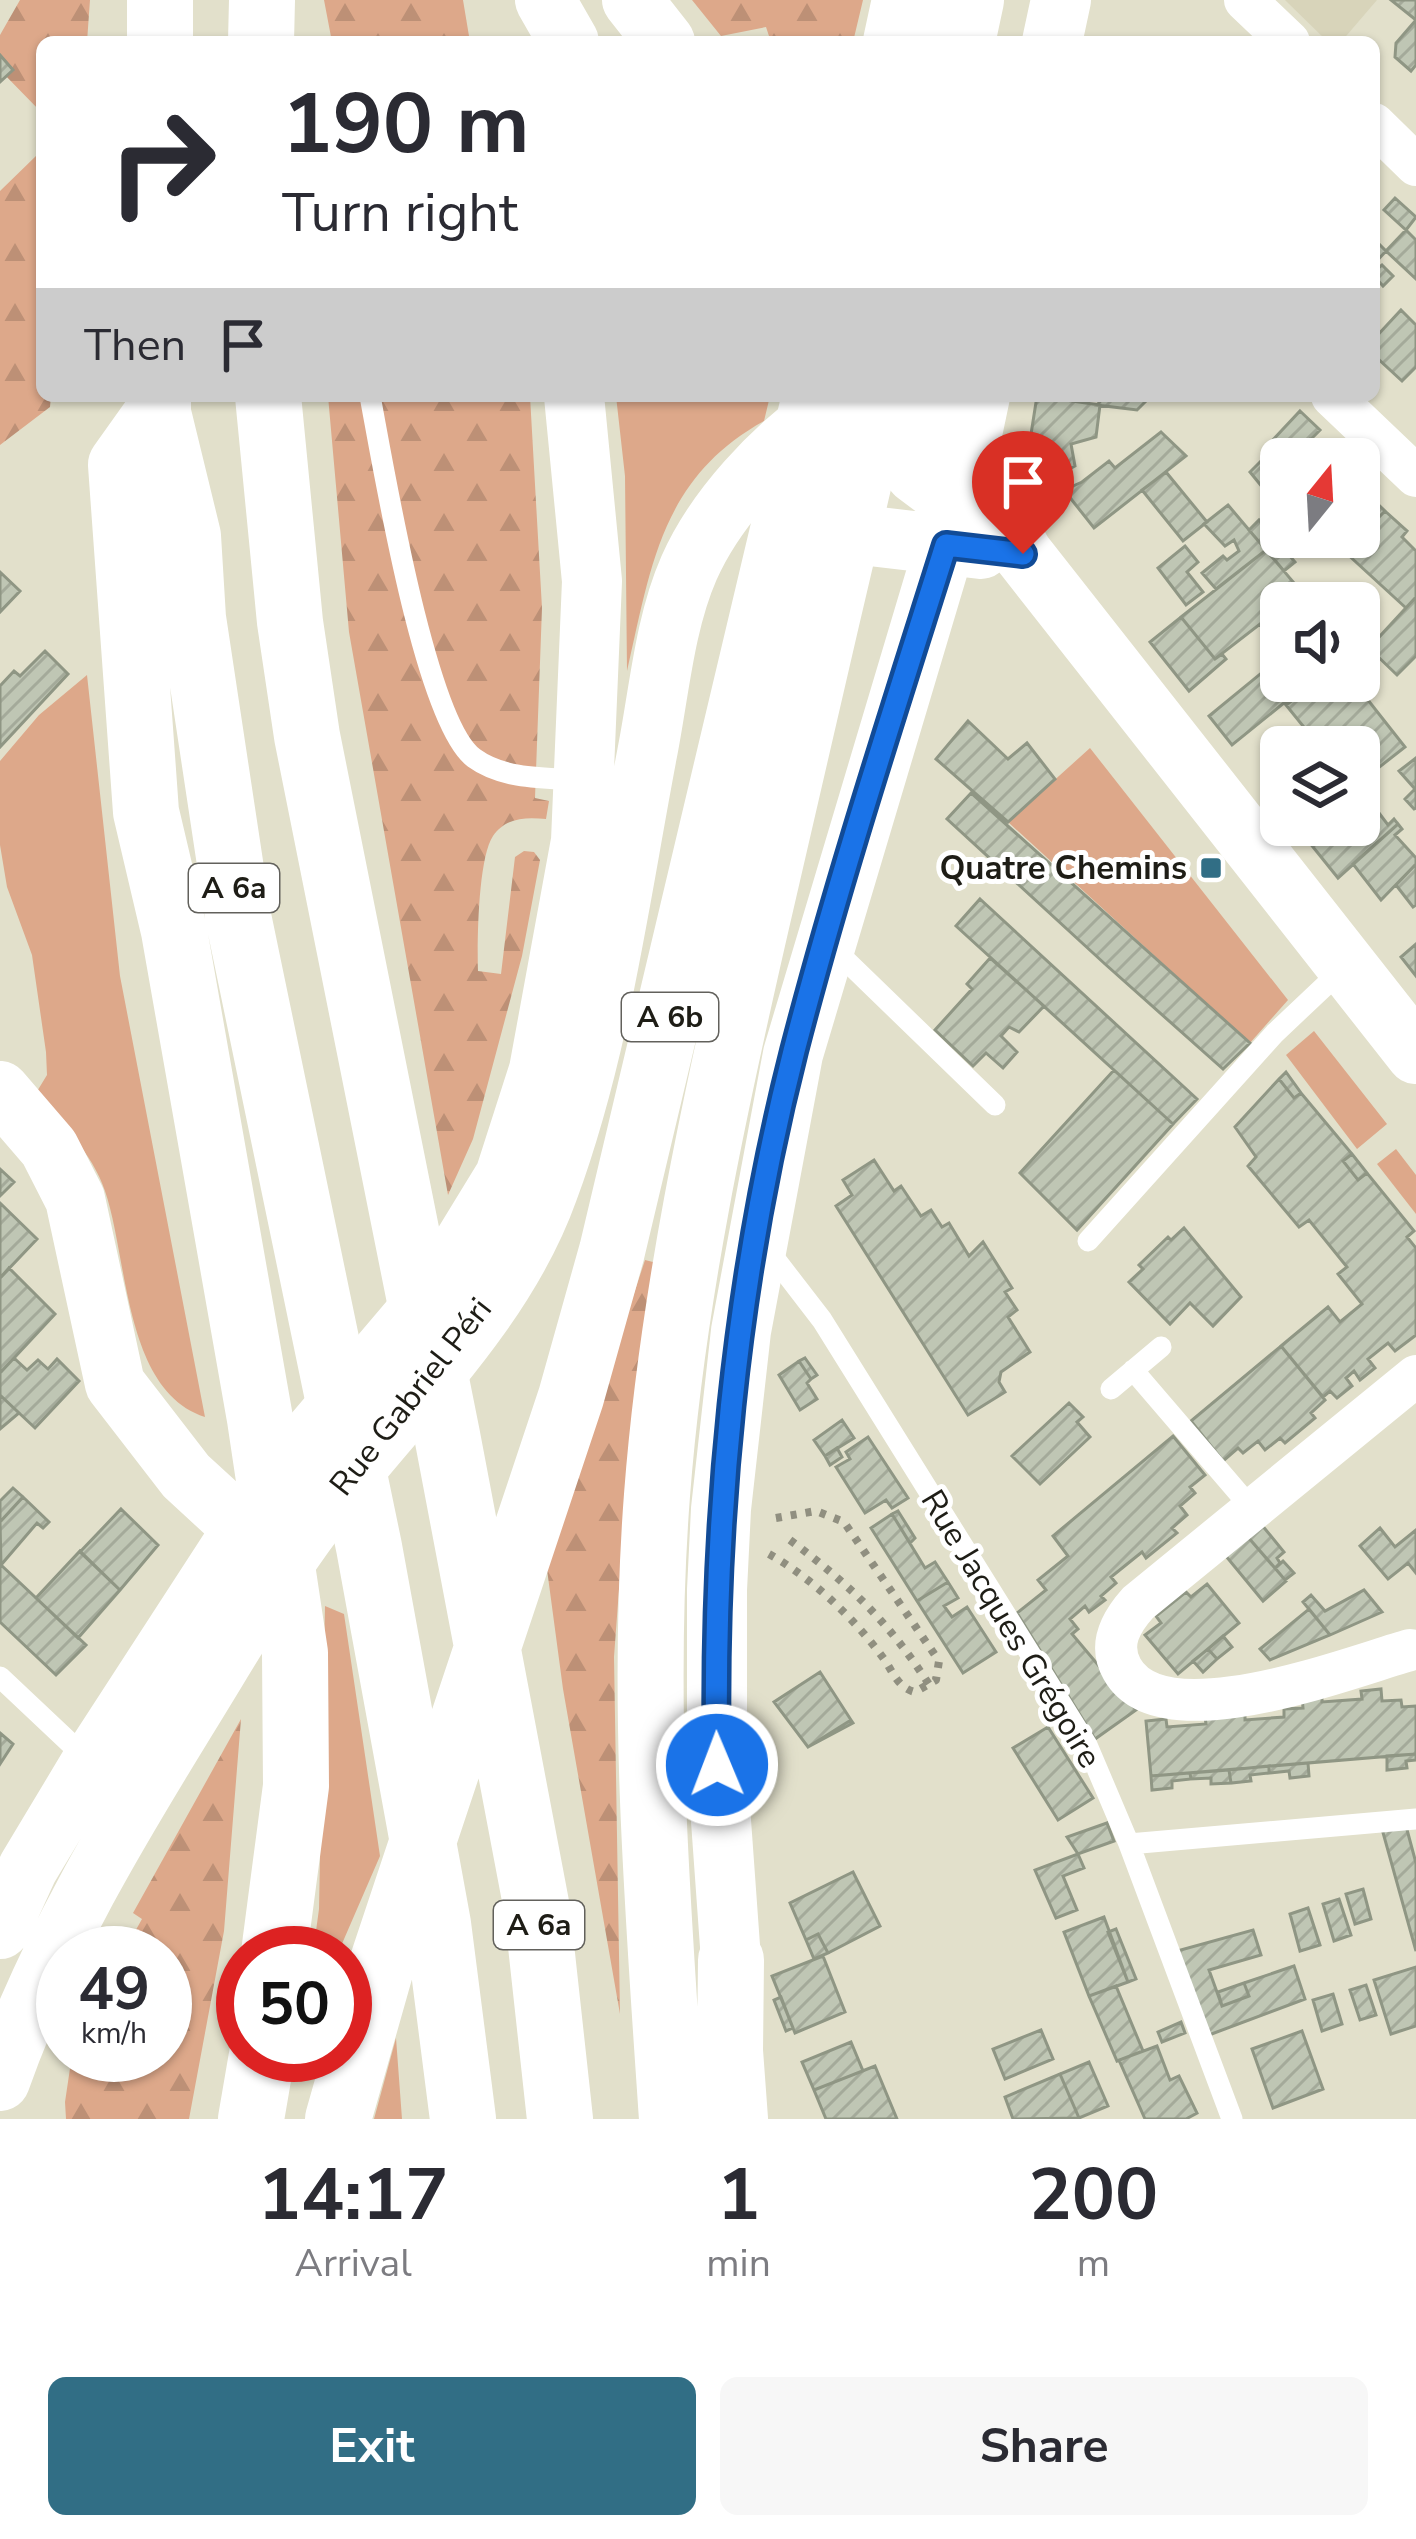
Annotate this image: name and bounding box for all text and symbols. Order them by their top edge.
text: 190 m [282,67,530,182]
icon: right [84,84,240,240]
text: Turn right [282,176,518,250]
icon: arrive [210,312,276,378]
text: Then [84,315,186,376]
pin [972,431,1074,554]
north arrow [1260,438,1380,558]
map controls [1260,438,1380,846]
icon: arrive [990,449,1056,515]
button: sound [1260,582,1380,702]
button: layers [1260,726,1380,846]
place label: Quatre Chemins [939,846,1187,891]
marker: Quatre Chemins [1198,855,1224,881]
road number: A 6a [189,864,279,912]
road number: A 6b [622,993,718,1041]
street label: Rue Gabriel Péri [319,1289,503,1505]
street label: Rue Jacques Grégoire [910,1482,1112,1776]
position arrow [654,1702,780,1828]
road number: A 6a [494,1901,584,1949]
speed limit sign: 50 [216,1926,372,2082]
text: 49 [78,1948,150,2030]
text: km/h [81,2013,147,2054]
text: 14:17 [258,2146,448,2244]
text: 1 [717,2146,760,2244]
text: 200 [1029,2146,1158,2244]
text: Arrival [294,2237,412,2290]
text: min [706,2237,771,2290]
text: m [1077,2237,1110,2290]
button: Exit [48,2377,696,2515]
button: Share [720,2377,1368,2515]

